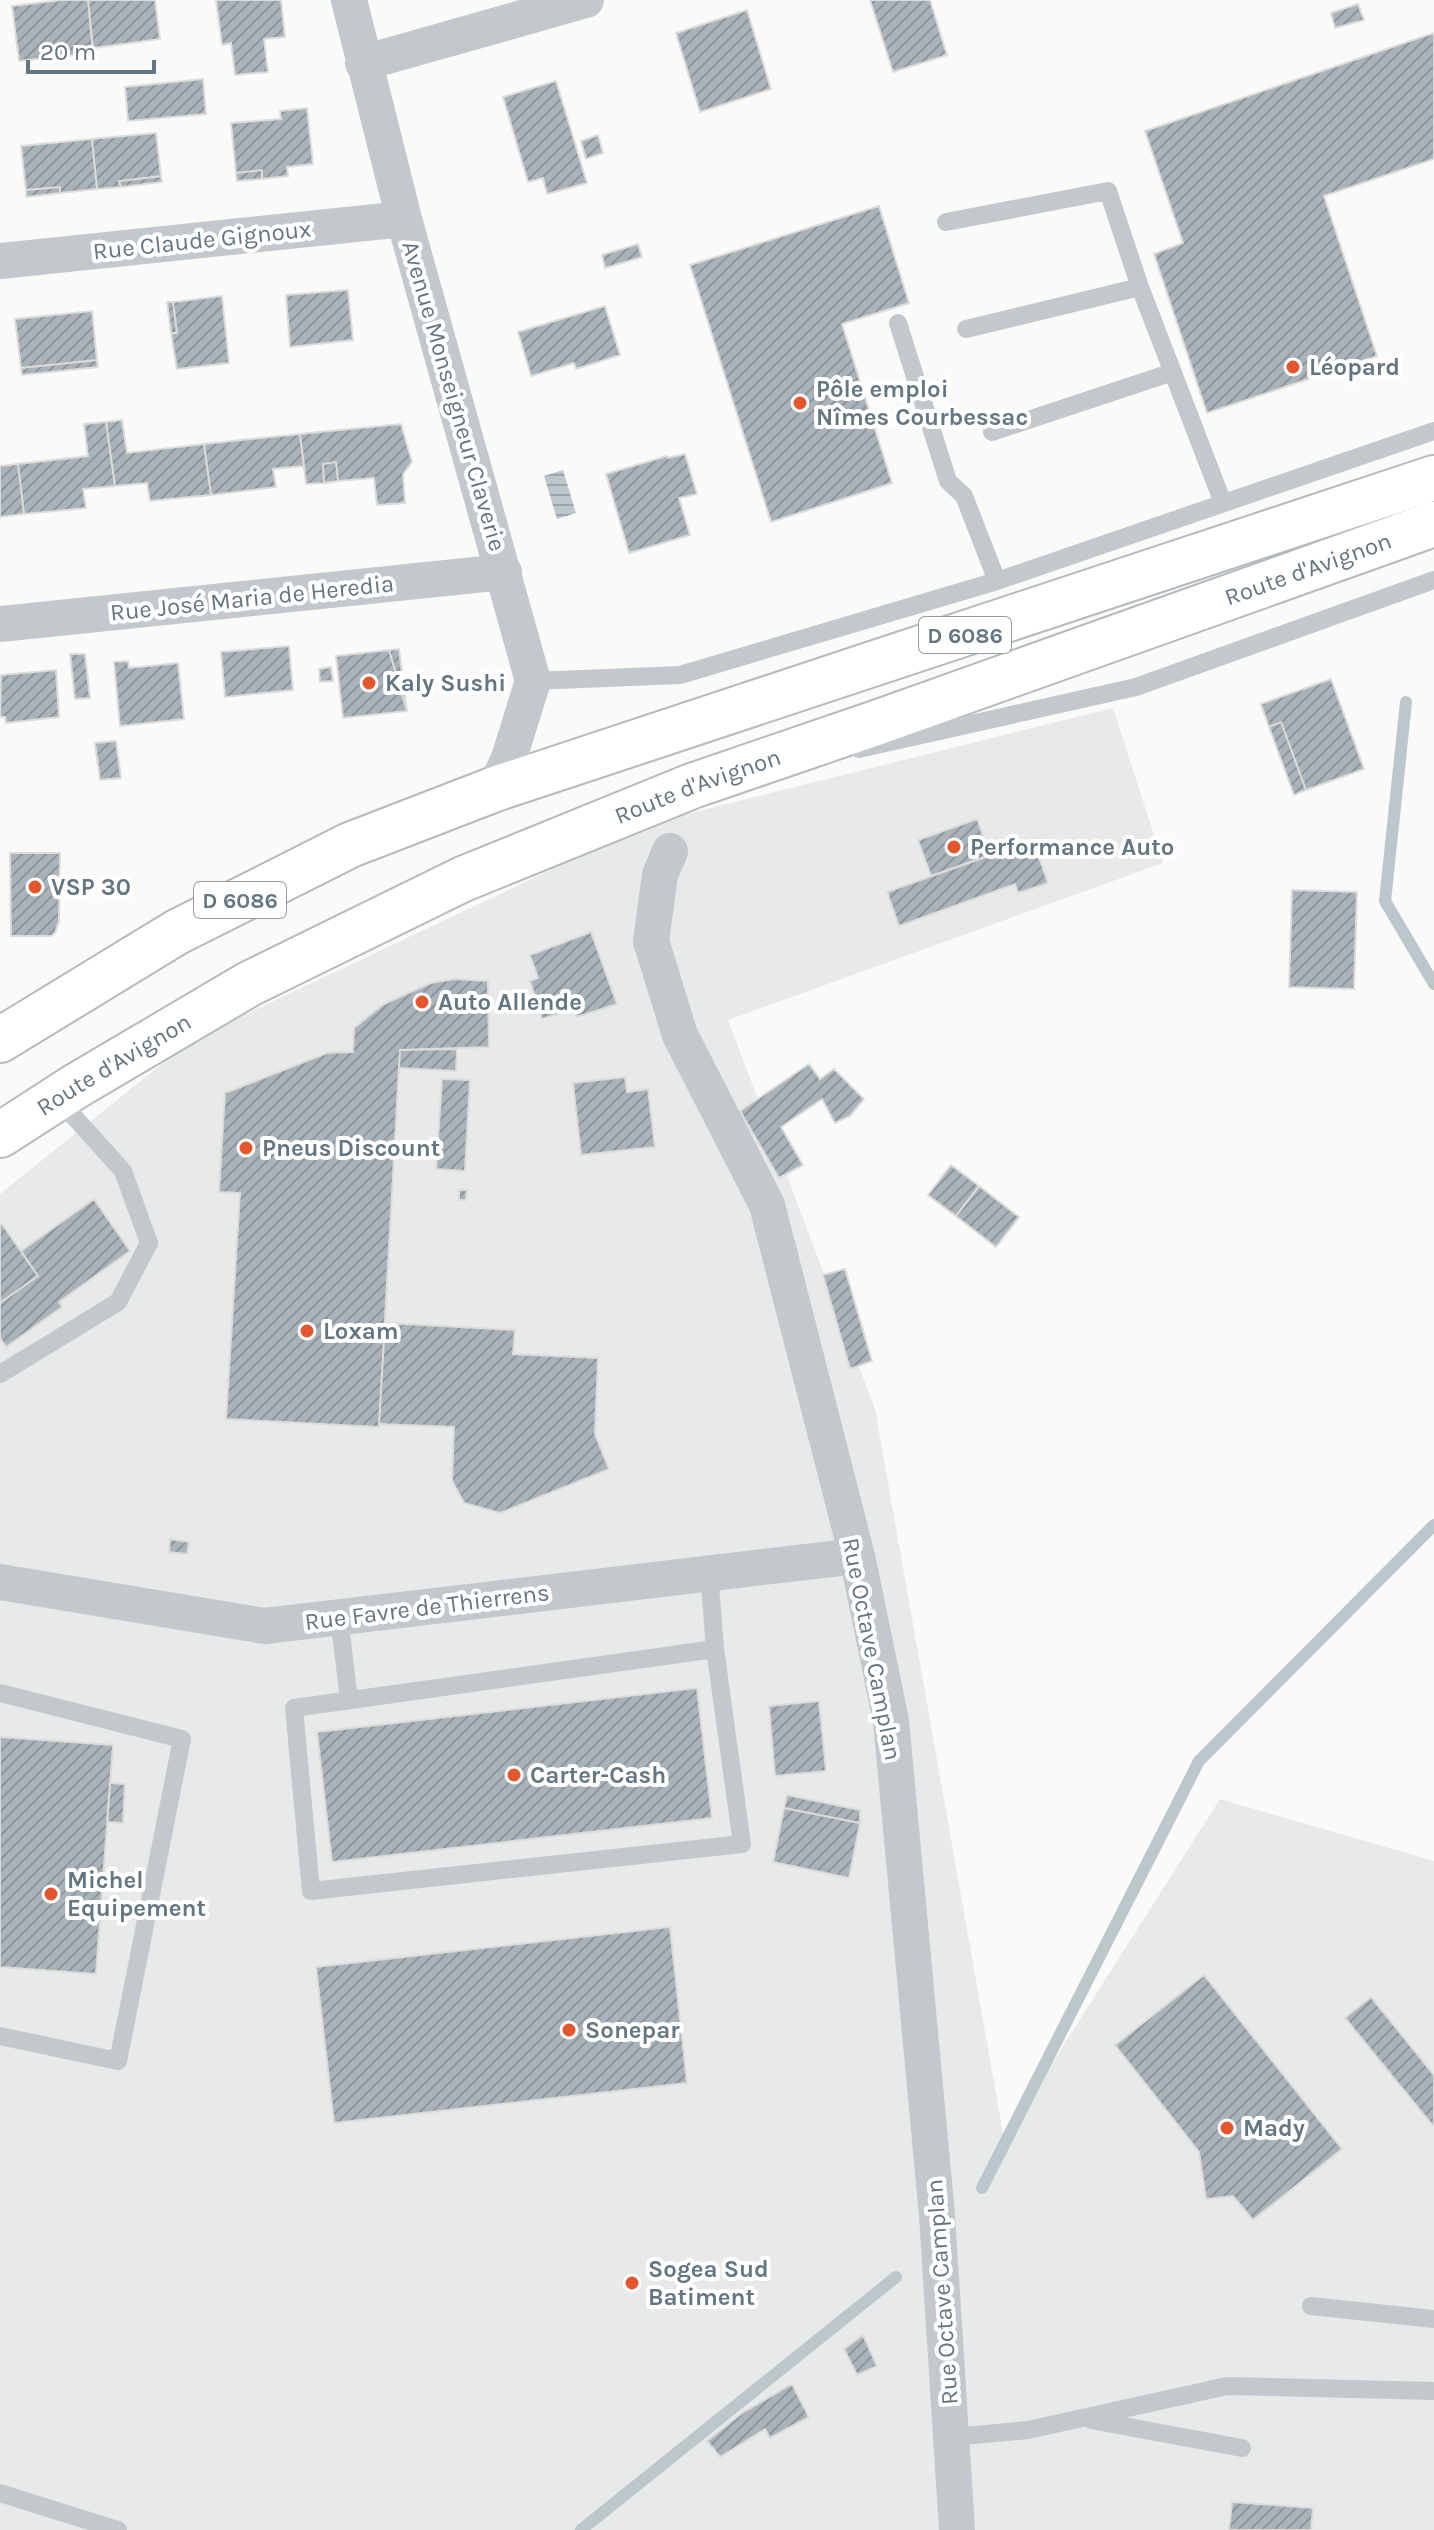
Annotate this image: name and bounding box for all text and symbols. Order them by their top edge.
scale bar [28,24,154,74]
text: 20 m [40,38,96,66]
street label: Rue Claude Gignoux [92,215,312,265]
street label: Avenue Monseigneur Claverie [396,238,512,554]
place label: Léopard [1309,353,1400,381]
marker: Léopard [1284,358,1302,376]
place label: Pôle emploi Nîmes Courbessac [816,375,1028,431]
marker: Pôle emploi Nîmes Courbessac [791,394,809,412]
street label: Route d'Avignon [1221,526,1395,612]
street label: Rue José Maria de Heredia [109,569,395,627]
road number: D 6086 [919,617,1011,653]
place label: Kaly Sushi [385,669,506,697]
marker: Kaly Sushi [360,674,378,692]
street label: Route d'Avignon [610,743,784,830]
place label: Performance Auto [970,833,1174,861]
marker: Performance Auto [945,838,963,856]
place label: VSP 30 [51,873,131,901]
marker: VSP 30 [26,878,44,896]
road number: D 6086 [194,882,286,918]
place label: Auto Allende [438,988,582,1016]
marker: Auto Allende [413,993,431,1011]
street label: Route d'Avignon [31,1007,196,1122]
place label: Pneus Discount [262,1134,440,1162]
marker: Pneus Discount [237,1139,255,1157]
place label: Loxam [323,1317,399,1345]
marker: Loxam [298,1322,316,1340]
street label: Rue Octave Camplan [837,1535,907,1763]
street label: Rue Favre de Thierrens [303,1578,551,1636]
place label: Carter-Cash [530,1761,666,1789]
marker: Carter-Cash [505,1766,523,1784]
place label: Michel Equipement [67,1866,206,1922]
marker: Michel Equipement [42,1885,60,1903]
place label: Sonepar [585,2016,680,2044]
marker: Sonepar [560,2021,578,2039]
place label: Mady [1243,2114,1305,2142]
marker: Mady [1218,2119,1236,2137]
street label: Rue Octave Camplan [920,2178,964,2406]
place label: Sogea Sud Batiment [648,2255,769,2311]
marker: Sogea Sud Batiment [623,2274,641,2292]

